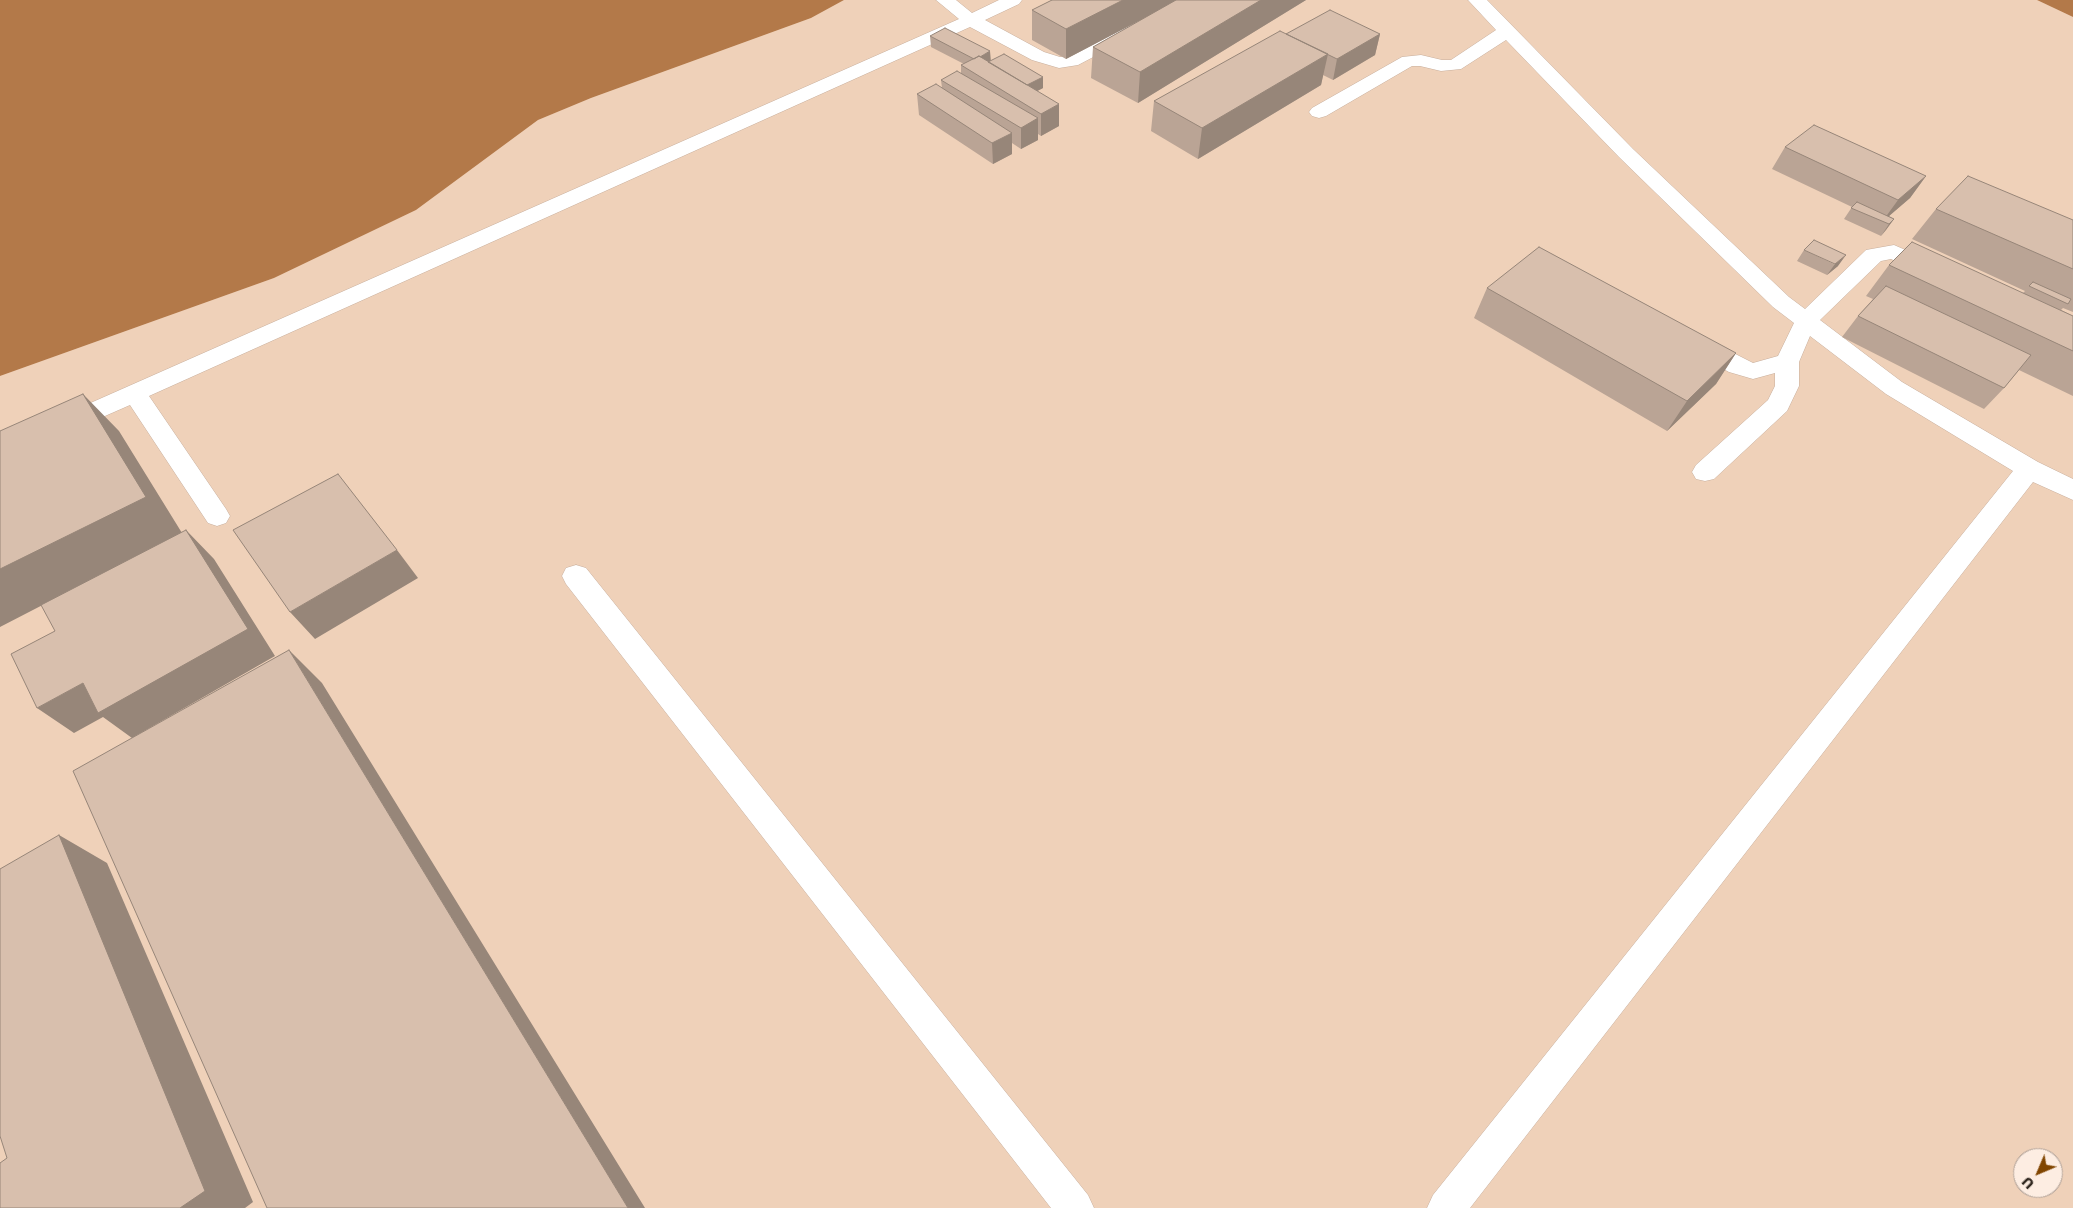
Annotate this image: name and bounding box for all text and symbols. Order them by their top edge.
north arrow [2013,1148,2063,1198]
text: U [2018,1174,2037,1193]

